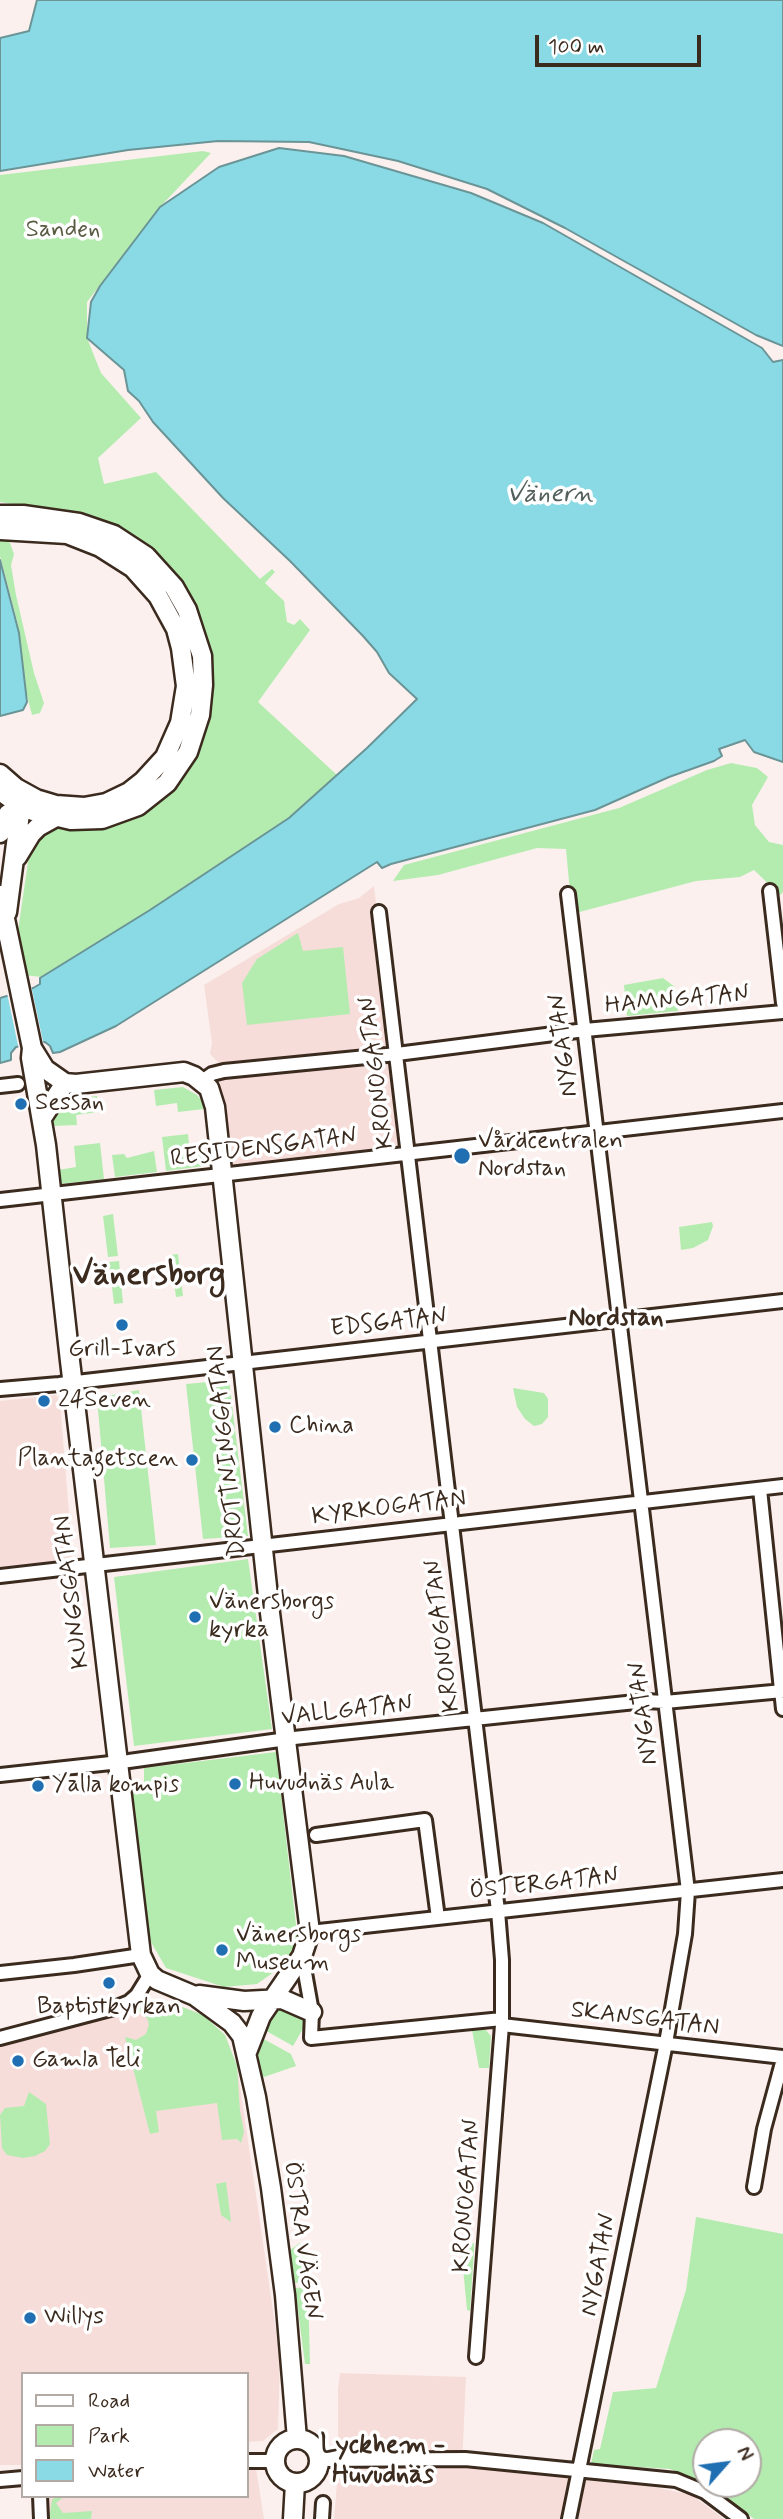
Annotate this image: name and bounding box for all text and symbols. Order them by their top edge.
scale bar [538,21,704,65]
text: 100 m [548,33,604,61]
park label: Sanden [26,217,100,245]
water label: Vänern [507,480,593,512]
street label: HAMNGATAN [604,980,750,1022]
street label: NYGATAN [544,992,586,1098]
street label: KRONOGATAN [354,995,402,1151]
place label: Sessan [35,1090,104,1118]
marker: Sessan [13,1096,29,1112]
street label: RESIDENSGATAN [169,1123,359,1175]
place label: Vårdcentralen Nordstan [478,1128,623,1184]
marker: Vårdcentralen Nordstan [452,1146,472,1166]
district label: Vänersborg [73,1257,225,1295]
street label: EDSGATAN [329,1304,449,1344]
district label: Nordstan [568,1304,664,1336]
marker: Grill-Ivars [114,1317,130,1333]
place label: Grill-Ivars [68,1336,176,1364]
street label: DROTTNINGGATAN [203,1344,253,1558]
place label: 24Seven [58,1387,151,1415]
marker: 24Seven [36,1393,52,1409]
place label: China [289,1413,354,1441]
marker: China [267,1419,283,1435]
place label: Plantagetscen [17,1446,178,1474]
marker: Plantagetscen [184,1452,200,1468]
street label: KYRKOGATAN [310,1485,468,1533]
street label: KUNGSGATAN [49,1514,97,1670]
street label: KRONOGATAN [420,1558,468,1714]
place label: Vänersborgs kyrka [209,1589,334,1645]
marker: Vänersborgs kyrka [187,1609,203,1625]
street label: NYGATAN [624,1660,666,1766]
street label: VALLGATAN [280,1691,414,1733]
place label: Huvudnäs Aula [249,1770,394,1798]
place label: Yalla kompis [52,1772,179,1800]
marker: Huvudnäs Aula [227,1776,243,1792]
marker: Yalla kompis [30,1778,46,1794]
street label: ÖSTERGATAN [468,1863,620,1907]
place label: Vänersborgs Museum [236,1922,361,1978]
marker: Vänersborgs Museum [214,1942,230,1958]
marker: Baptistkyrkan [101,1975,117,1991]
place label: Baptistkyrkan [37,1994,181,2022]
street label: SKANSGATAN [569,1997,721,2043]
place label: Gamla Teli [32,2047,141,2075]
marker: Gamla Teli [10,2053,26,2069]
street label: KRONOGATAN [448,2118,488,2274]
street label: ÖSTRA VÄGEN [276,2160,326,2322]
street label: NYGATAN [576,2211,624,2319]
place label: Willys [44,2304,104,2332]
marker: Willys [22,2310,38,2326]
legend [21,2372,248,2498]
text: Road [88,2387,130,2415]
text: Park [88,2422,130,2450]
north arrow [692,2428,762,2498]
district label: Lyckhem - Huvudnäs [321,2431,445,2492]
text: N [730,2442,758,2465]
text: Water [88,2457,144,2485]

